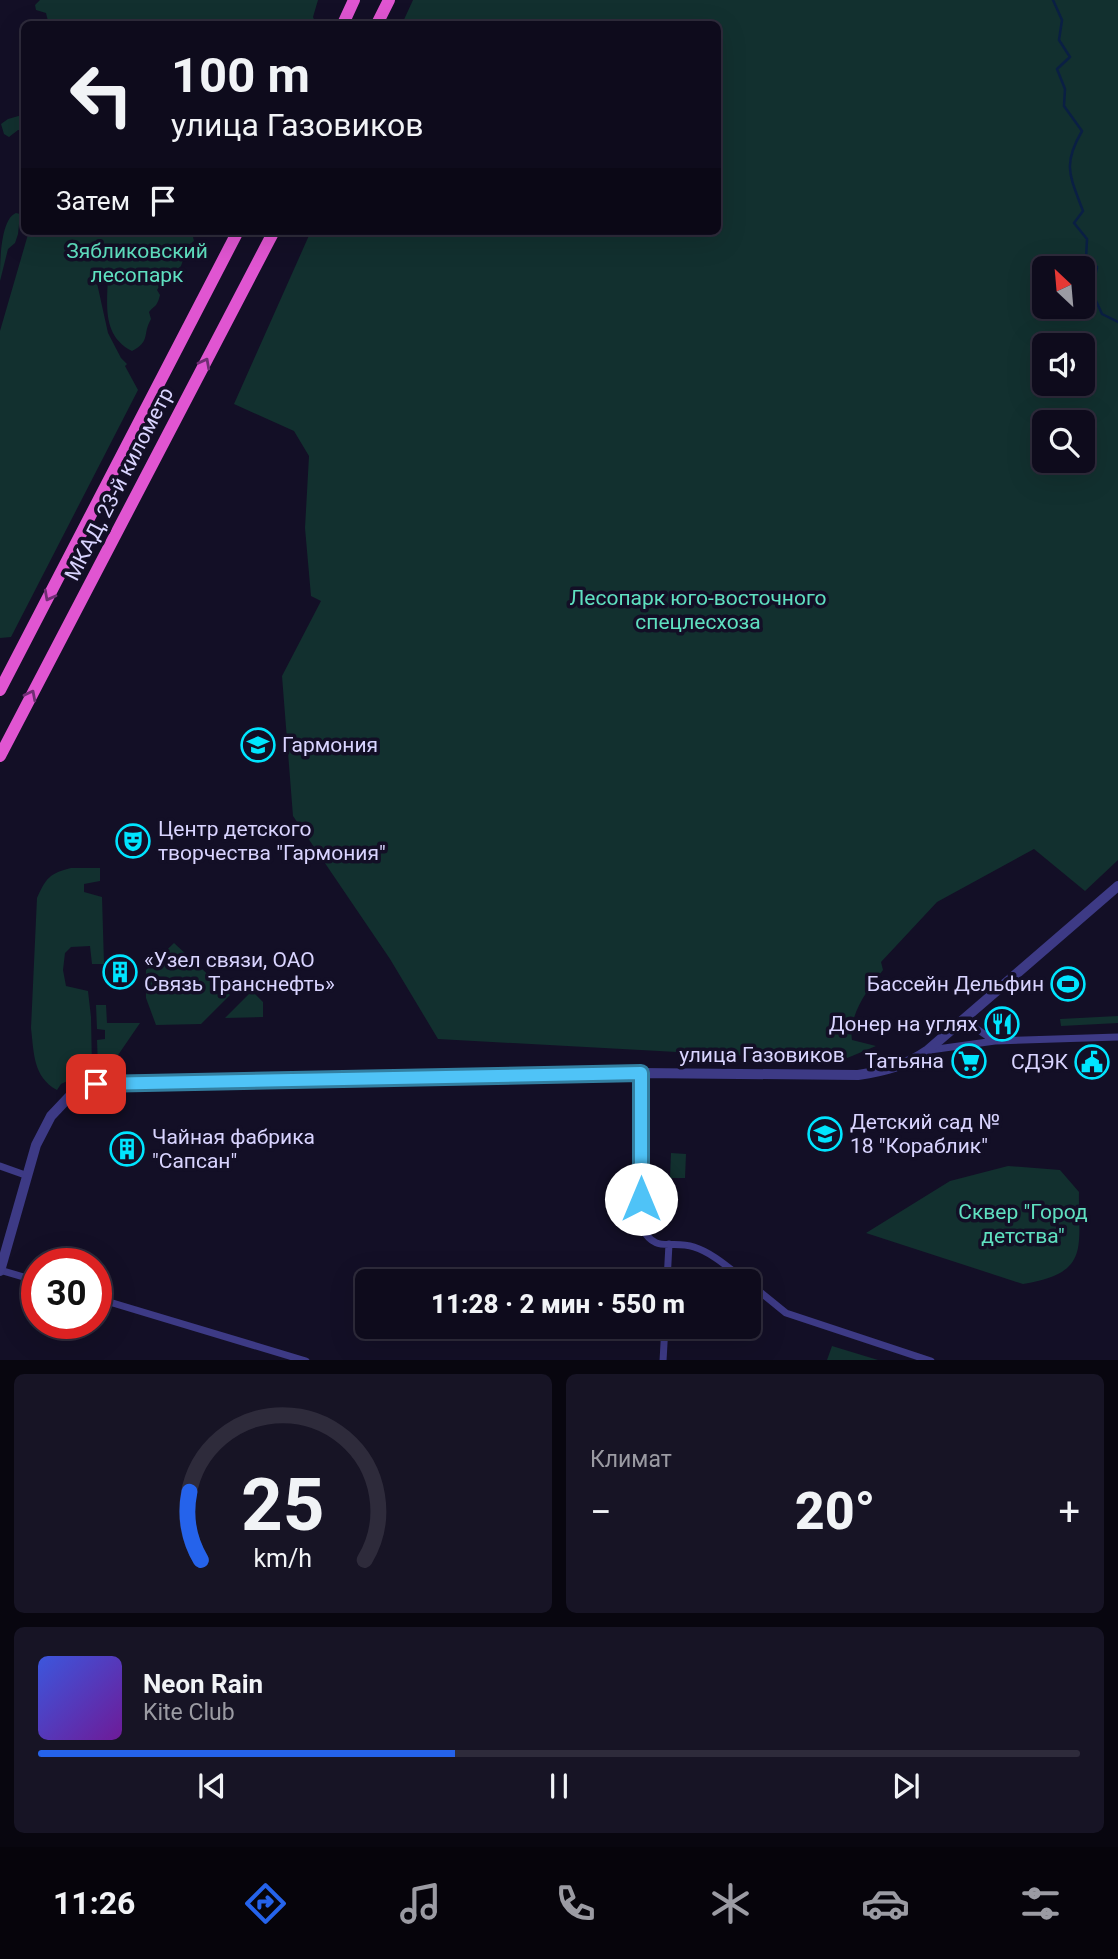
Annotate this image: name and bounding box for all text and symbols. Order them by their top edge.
text: 100 m [171,47,310,104]
icon: left [56,49,147,140]
text: улица Газовиков [171,106,423,144]
icon: arrive [144,182,182,220]
text: Затем [56,186,130,216]
park label: Зябликовский лесопарк [66,239,208,287]
north arrow [1032,256,1096,318]
map controls [1032,256,1095,473]
button: sound [1032,333,1095,396]
one-way arrow [197,358,210,370]
street label: МКАД, 23-й километр [60,383,178,585]
button: search [1032,410,1095,473]
park label: Лесопарк юго-восточного спецлесхоза [569,586,827,634]
one-way arrow [44,589,57,601]
one-way arrow [23,690,37,702]
school or university icon: Гармония [239,726,277,764]
place label: Гармония [282,733,378,757]
place label: Центр детского творчества "Гармония" [158,817,386,865]
theatre icon: Центр детского творчества "Гармония" [114,822,152,860]
place label: «Узел связи, ОАО Связь Транснефть» [144,948,335,996]
building icon: «Узел связи, ОАО Связь Транснефть» [101,953,139,991]
sports icon: Бассейн Дельфин [1049,965,1087,1003]
place label: Бассейн Дельфин [867,972,1044,996]
restaurant icon: Донер на углях [983,1005,1021,1043]
place label: Донер на углях [829,1012,978,1036]
supermarket icon: Татьяна [950,1042,988,1080]
street label: улица Газовиков [679,1043,845,1067]
public building icon: СДЭК [1073,1043,1111,1081]
place label: Татьяна [865,1049,944,1073]
place label: СДЭК [1011,1050,1068,1074]
pin [66,1054,126,1114]
icon: arrive [77,1065,115,1103]
place label: Детский сад № 18 "Кораблик" [850,1110,1000,1158]
school or university icon: Детский сад № 18 "Кораблик" [806,1115,844,1153]
place label: Чайная фабрика "Сапсан" [152,1125,315,1173]
building icon: Чайная фабрика "Сапсан" [108,1130,146,1168]
position arrow [604,1162,678,1236]
park label: Сквер "Город детства" [958,1200,1088,1248]
speed limit sign: 30 [21,1248,112,1339]
text: 11:28 · 2 мин · 550 m [431,1289,685,1319]
text: Климат [590,1446,672,1473]
text: 25 [241,1462,325,1548]
text: 20° [795,1481,875,1542]
text: − [590,1490,612,1534]
text: + [1058,1490,1080,1534]
text: km/h [254,1543,312,1572]
text: Neon Rain [143,1669,263,1699]
text: Kite Club [143,1699,235,1726]
icon: previous [193,1767,231,1805]
icon: pause [540,1767,578,1805]
icon: next [887,1767,925,1805]
icon: directions [241,1879,290,1928]
icon: music [396,1879,445,1928]
icon: phone [551,1879,600,1928]
icon: climate [706,1879,755,1928]
icon: car [861,1879,910,1928]
icon: filters [1016,1879,1065,1928]
text: 11:26 [53,1884,135,1922]

